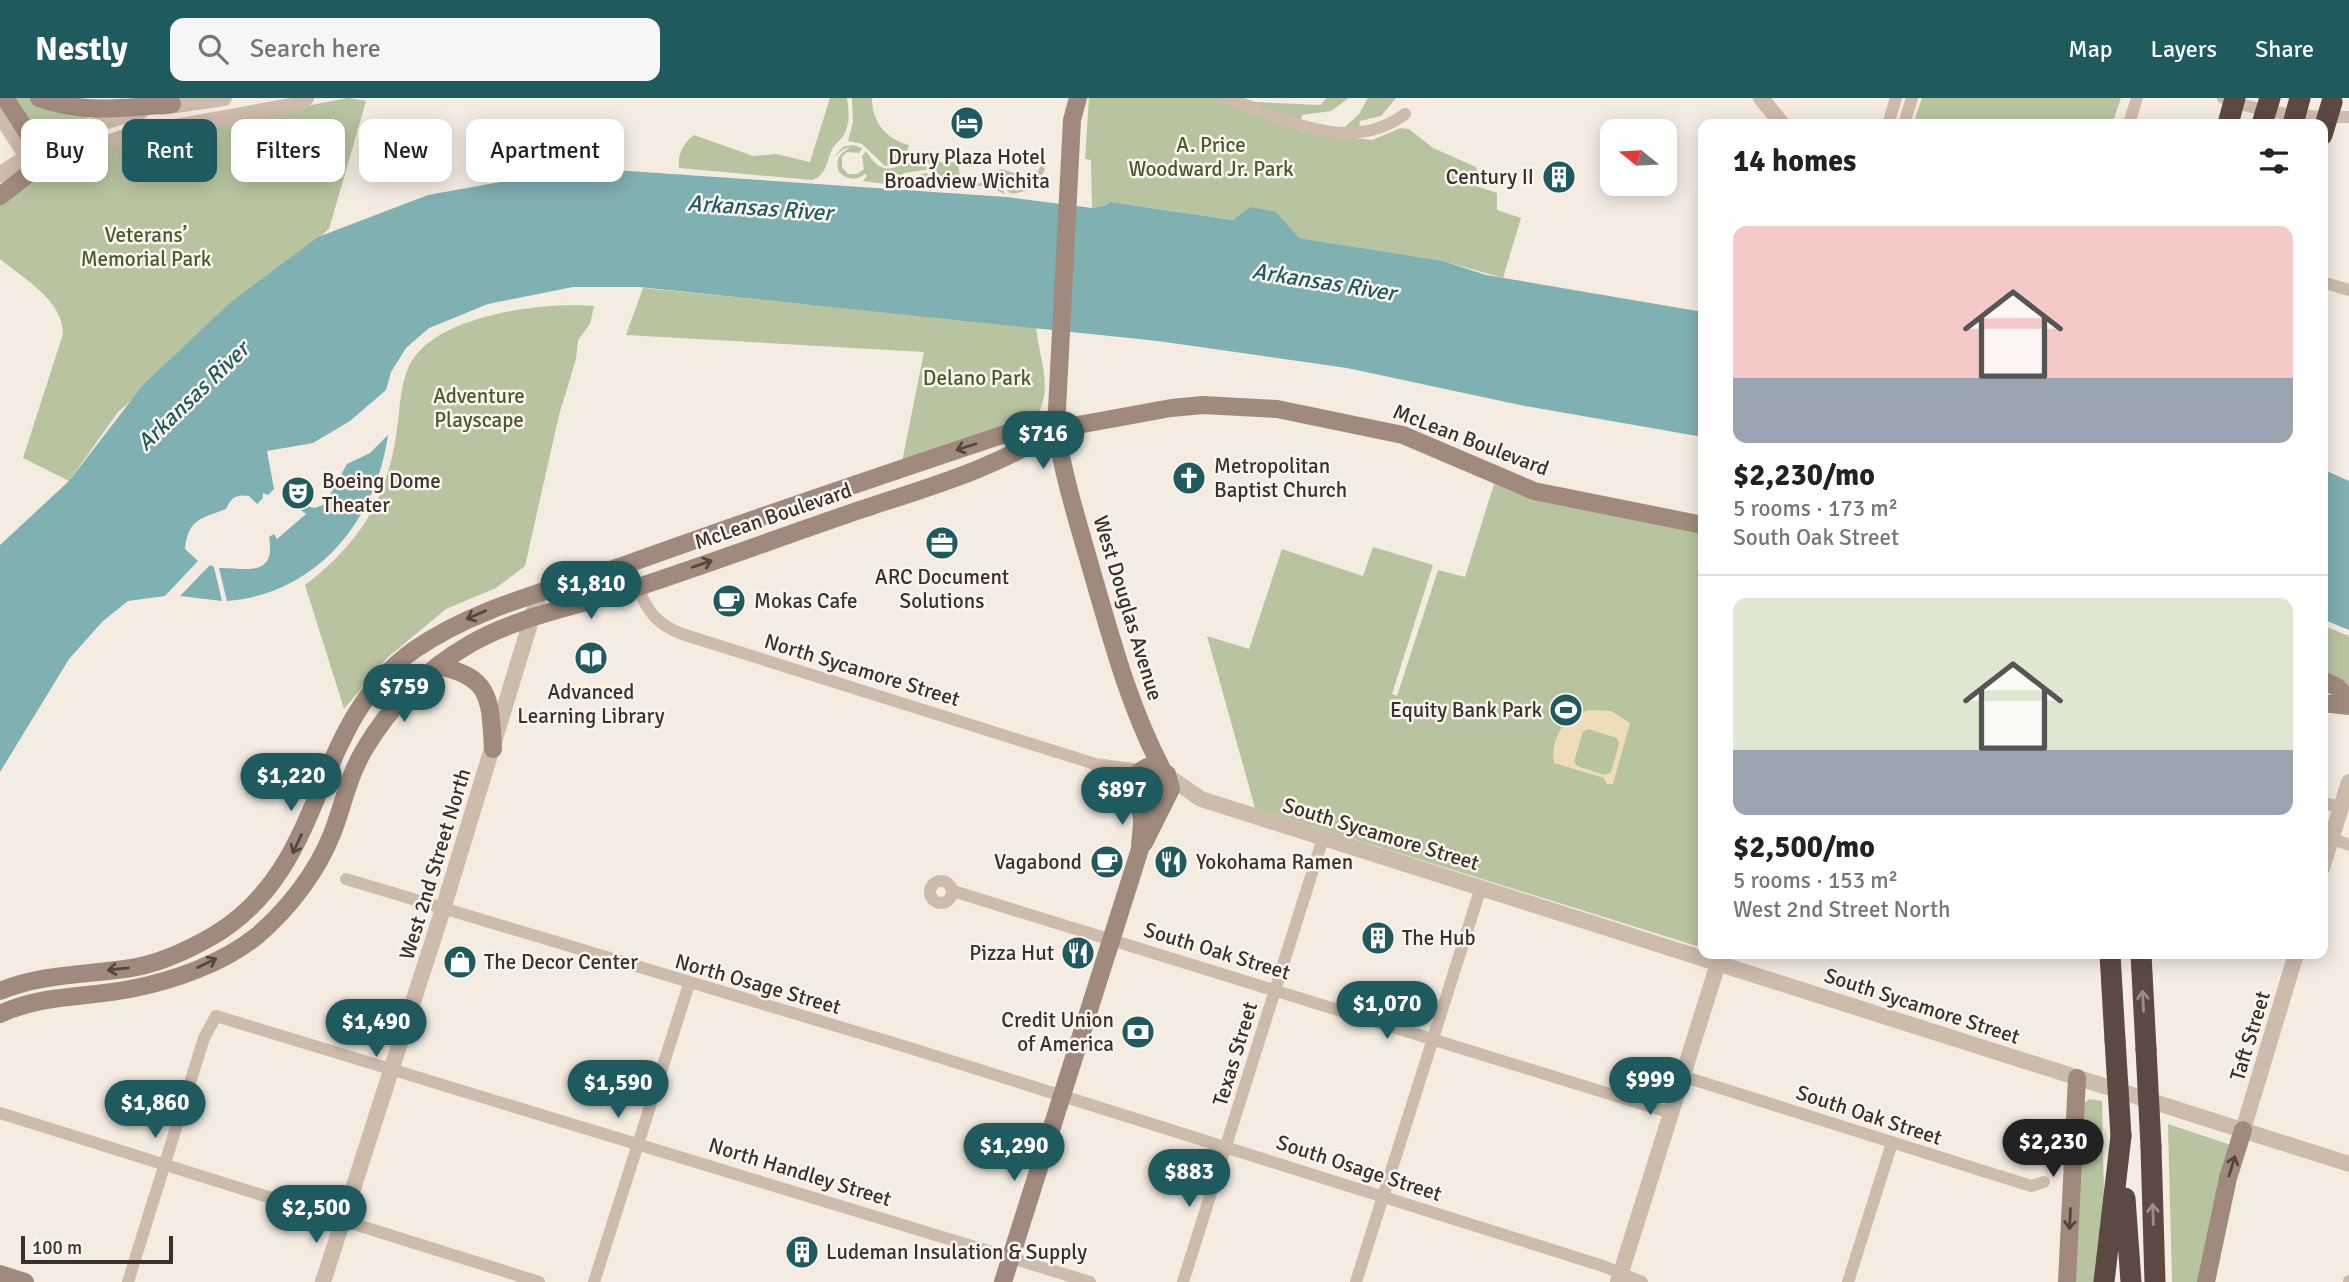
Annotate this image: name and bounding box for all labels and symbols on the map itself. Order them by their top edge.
hotel icon: Drury Plaza Hotel Broadview Wichita [948,104,986,142]
north arrow [1600,119,1676,196]
park label: A. Price Woodward Jr. Park [1128,132,1294,182]
place label: Drury Plaza Hotel Broadview Wichita [884,144,1050,194]
building icon: Century II [1540,158,1578,196]
place label: Century II [1446,164,1534,190]
water label: Arkansas River [687,188,837,228]
park label: Veterans’ Memorial Park [81,222,212,272]
water label: Arkansas River [1250,256,1401,308]
water label: Arkansas River [131,333,258,457]
park label: Delano Park [923,365,1032,391]
park label: Adventure Playscape [433,383,525,433]
street label: McLean Boulevard [1389,398,1553,482]
pin: $716 [1002,412,1084,471]
one-way arrow [955,442,977,455]
place label: Metropolitan Baptist Church [1214,453,1347,503]
church icon: Metropolitan Baptist Church [1170,459,1208,497]
place label: Boeing Dome Theater [322,468,441,518]
theatre icon: Boeing Dome Theater [279,474,317,512]
street label: McLean Boulevard [691,477,855,555]
street label: West Douglas Avenue [1087,512,1169,704]
office icon: ARC Document Solutions [923,524,961,562]
one-way arrow [691,557,713,569]
pin: $1,810 [534,561,648,621]
place label: ARC Document Solutions [875,564,1009,614]
cafe icon: Mokas Cafe [710,582,748,620]
place label: Mokas Cafe [754,588,857,614]
one-way arrow [466,609,487,622]
street label: North Sycamore Street [761,628,963,712]
library icon: Advanced Learning Library [572,639,610,677]
pin: $759 [363,664,445,724]
place label: Advanced Learning Library [517,679,665,729]
sports icon: Equity Bank Park [1547,691,1585,729]
place label: Equity Bank Park [1390,697,1542,723]
pin: $1,220 [234,754,348,813]
street label: West 2nd Street North [394,765,476,963]
pin: $897 [1081,768,1163,827]
street label: South Sycamore Street [1280,792,1482,876]
one-way arrow [290,833,304,854]
cafe icon: Vagabond [1088,843,1126,881]
restaurant icon: Yokohama Ramen [1152,843,1190,881]
place label: Vagabond [994,849,1082,875]
place label: Yokohama Ramen [1196,849,1353,875]
street label: South Oak Street [1141,916,1293,986]
building icon: The Hub [1359,919,1397,957]
place label: The Hub [1402,925,1476,951]
restaurant icon: Pizza Hut [1059,934,1097,972]
place label: Pizza Hut [969,940,1054,966]
shop icon: The Decor Center [441,943,479,981]
street label: North Osage Street [672,948,844,1020]
place label: The Decor Center [484,949,638,975]
one-way arrow [196,956,217,970]
street label: South Sycamore Street [1821,962,2023,1050]
one-way arrow [108,963,130,976]
pin: $1,070 [1330,982,1444,1041]
street label: Taft Street [2224,988,2276,1084]
one-way arrow [2137,990,2150,1013]
street label: Texas Street [1207,999,1263,1109]
pin: $1,490 [319,1000,433,1059]
place label: Credit Union of America [1001,1007,1114,1057]
bank icon: Credit Union of America [1119,1013,1157,1051]
pin: $999 [1609,1058,1691,1117]
pin: $1,590 [561,1060,675,1120]
street label: South Oak Street [1793,1079,1945,1151]
pin: $1,860 [98,1080,212,1140]
pin: $2,230 [1996,1119,2110,1179]
pin: $1,290 [957,1124,1071,1183]
street label: South Osage Street [1273,1129,1445,1207]
street label: North Handley Street [706,1132,894,1212]
pin: $883 [1148,1150,1230,1209]
one-way arrow [2226,1155,2239,1177]
pin: $2,500 [259,1186,373,1245]
one-way arrow [2147,1203,2160,1226]
one-way arrow [2063,1207,2076,1230]
scale bar [21,1233,173,1265]
building icon: Ludeman Insulation & Supply [783,1233,821,1271]
place label: Ludeman Insulation & Supply [826,1239,1087,1265]

